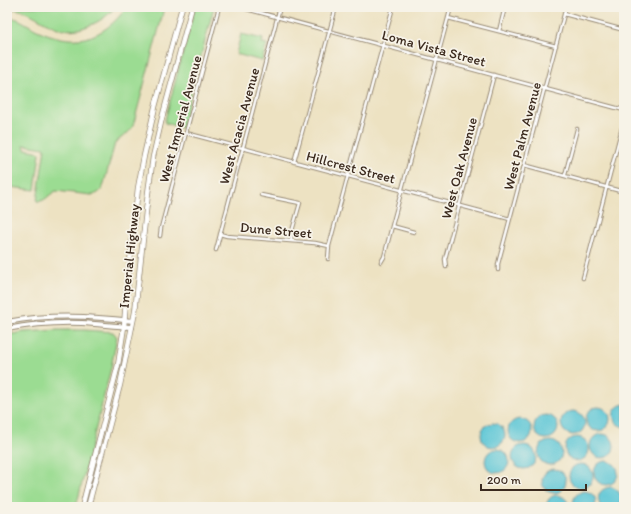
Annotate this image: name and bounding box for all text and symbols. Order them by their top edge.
street label: Loma Vista Street [380,26,488,71]
street label: West Imperial Avenue [155,53,206,185]
street label: West Acacia Avenue [216,66,263,186]
street label: West Palm Avenue [500,80,545,192]
street label: West Oak Avenue [438,115,481,221]
street label: Hillcrest Street [304,147,397,188]
street label: Imperial Highway [116,203,143,309]
street label: Dune Street [239,219,313,242]
scale bar [481,466,586,492]
text: 200 m [487,473,521,487]

